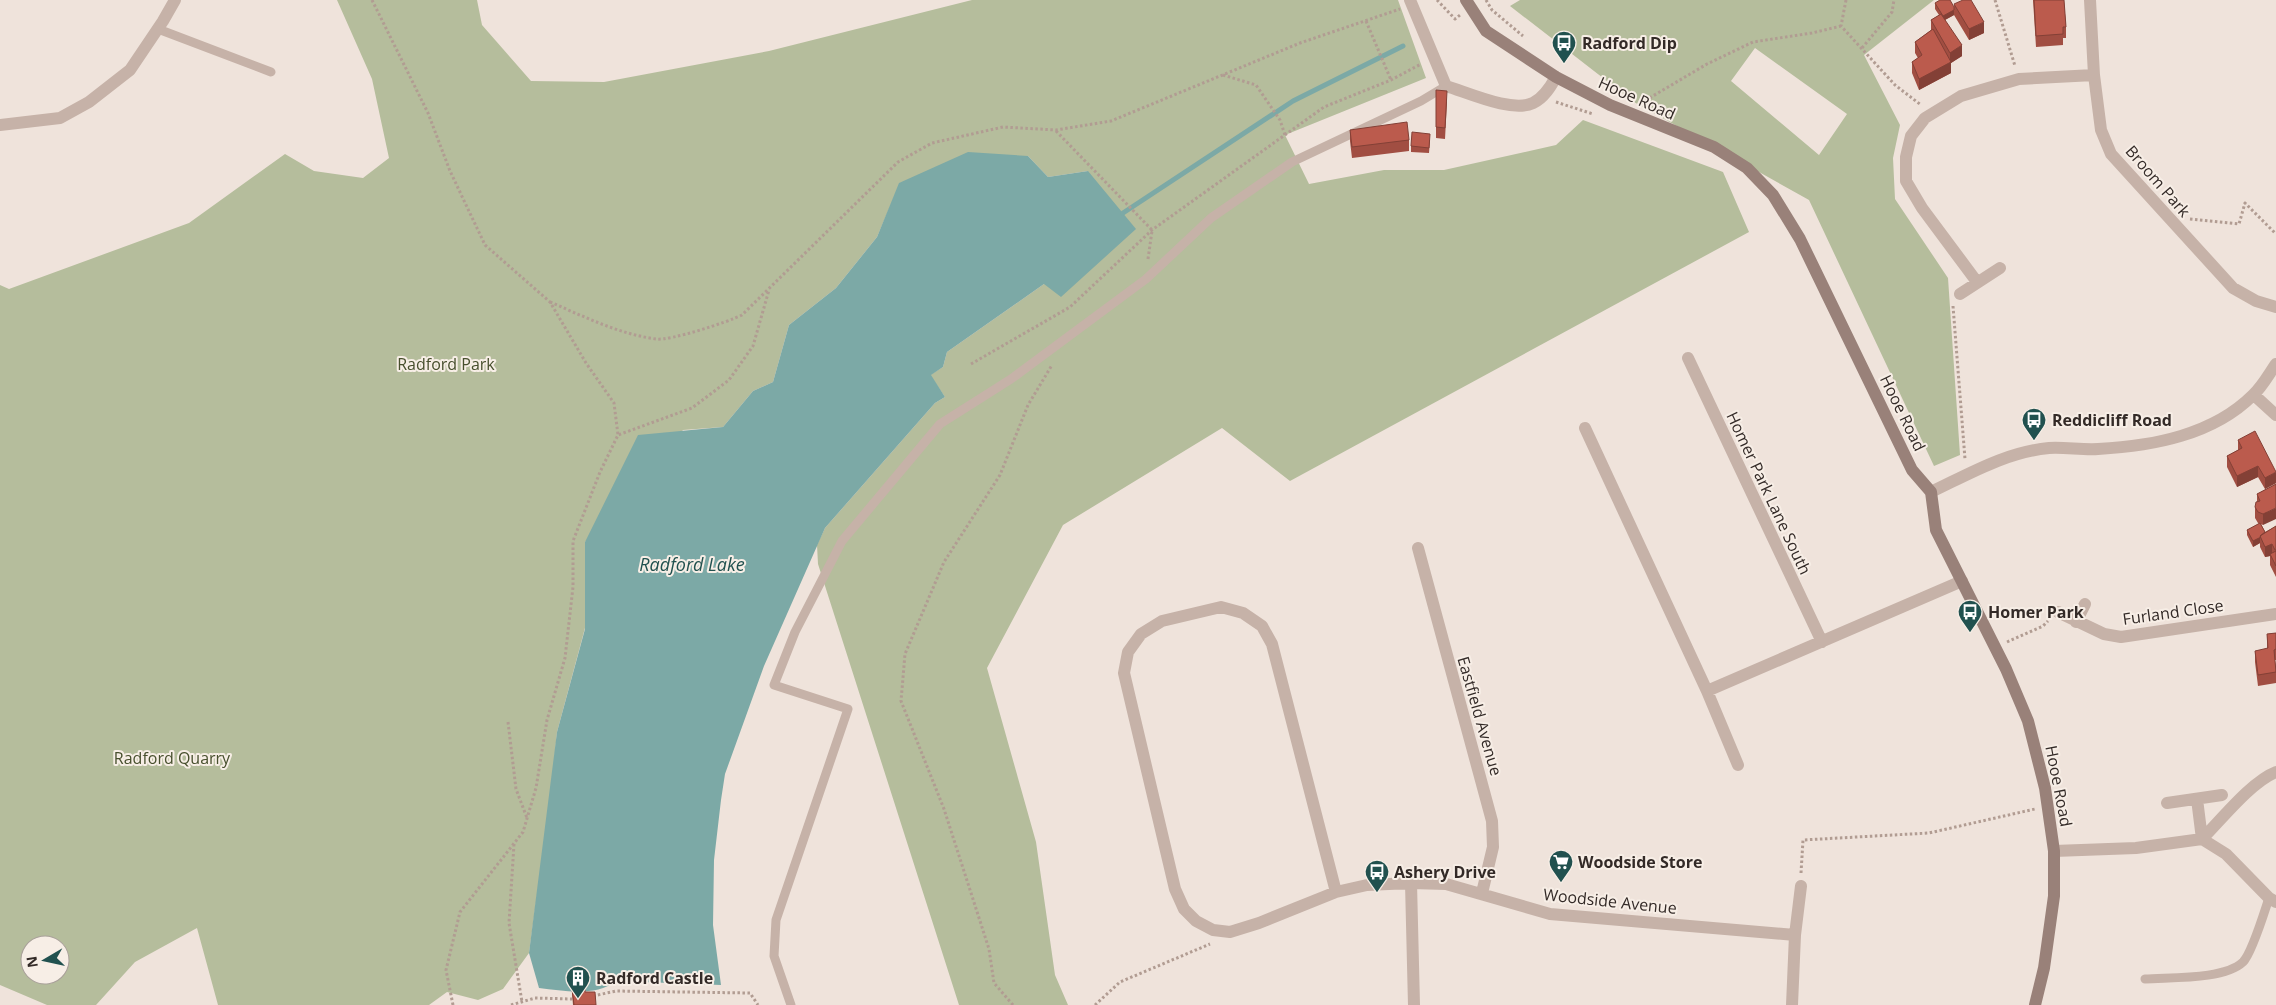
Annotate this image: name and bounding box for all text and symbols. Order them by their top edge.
bus stop icon: Radford Dip [1551,30,1577,64]
place label: Radford Dip [1582,32,1677,54]
street label: Hooe Road [1595,71,1679,125]
street label: Broom Park [2121,140,2196,222]
park label: Radford Park [397,353,495,375]
street label: Hooe Road [1875,371,1931,455]
bus stop icon: Reddicliff Road [2021,407,2047,441]
street label: Homer Park Lane South [1722,408,1816,578]
place label: Reddicliff Road [2052,409,2172,431]
water label: Radford Lake [639,552,745,576]
street label: Furland Close [2121,594,2225,630]
bus stop icon: Homer Park [1957,599,1983,633]
place label: Homer Park [1988,601,2084,623]
street label: Eastfield Avenue [1452,654,1508,778]
street label: Hooe Road [2040,743,2078,829]
park label: Radford Quarry [114,747,231,769]
supermarket icon: Woodside Store [1548,849,1574,883]
place label: Woodside Store [1578,851,1702,873]
bus stop icon: Ashery Drive [1364,859,1390,893]
place label: Ashery Drive [1394,861,1496,883]
street label: Woodside Avenue [1542,883,1678,919]
north arrow [20,935,70,985]
text: N [21,955,42,969]
building icon: Radford Castle [565,965,591,999]
place label: Radford Castle [596,967,713,989]

